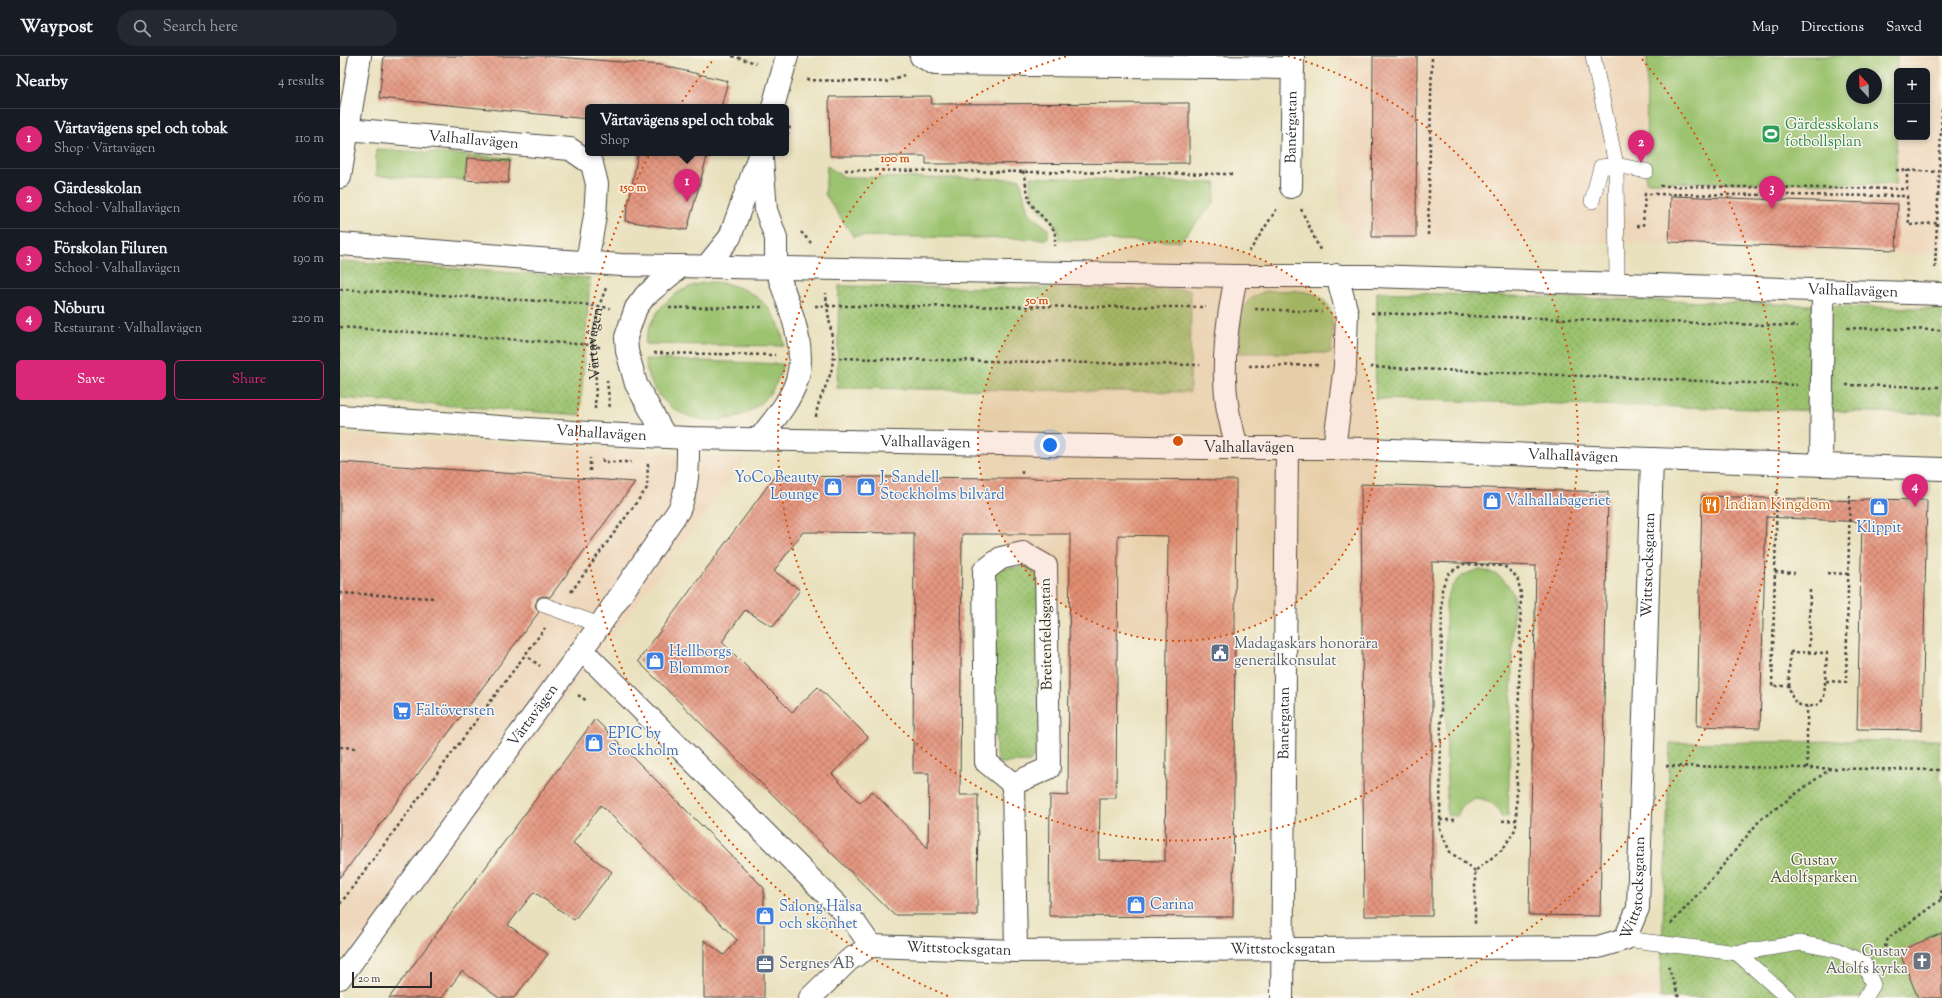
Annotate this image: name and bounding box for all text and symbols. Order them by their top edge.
search box [117,10,397,46]
text: Waypost [20,14,93,41]
icon: search [131,17,153,39]
text: Search here [163,17,238,38]
text: Map [1752,18,1779,38]
text: Directions [1801,18,1864,38]
text: Saved [1886,18,1922,38]
north arrow [1846,68,1882,104]
map controls [1894,68,1930,140]
button: + [1894,68,1930,104]
text: Nearby [16,70,68,94]
text: 4 results [278,73,324,91]
street label: Banérgatan [1281,90,1303,164]
popup [585,104,789,156]
button: − [1894,104,1930,140]
text: Värtavägens spel och tobak [600,111,774,132]
place label: Gärdesskolans fotbollsplan [1785,115,1879,153]
text: Värtavägens spel och tobak [54,119,228,140]
sports icon: Gärdesskolans fotbollsplan [1760,123,1782,145]
street label: Valhallavägen [427,126,520,155]
text: 1 [27,130,31,148]
text: 110 m [295,130,324,148]
pin: 2 [1628,130,1654,163]
text: Shop [600,132,629,150]
text: Shop · Värtavägen [54,140,156,158]
text: 100 m [879,150,910,168]
pin: 1 [674,169,700,202]
pin: 3 [1759,176,1785,209]
text: Gärdesskolan [54,179,142,200]
text: 150 m [618,179,647,197]
text: 2 [26,190,32,208]
text: 160 m [293,190,324,208]
text: School · Valhallavägen [54,200,180,218]
text: Förskolan Filuren [54,239,168,260]
text: 3 [26,250,32,268]
text: 190 m [293,250,324,268]
text: School · Valhallavägen [54,260,180,278]
street label: Valhallavägen [1807,279,1899,303]
text: 50 m [1025,292,1049,310]
text: Nōburu [54,299,105,320]
street label: Värtavägen [581,305,609,381]
text: 4 [26,310,32,328]
text: 220 m [291,310,324,328]
text: Restaurant · Valhallavägen [54,320,202,338]
button: Save [16,360,166,400]
button: Share [174,360,324,400]
street label: Valhallavägen [555,420,647,447]
street label: Valhallavägen [880,431,971,454]
centre of rings [1171,434,1185,448]
your location [1040,435,1060,455]
street label: Valhallavägen [1204,438,1295,459]
street label: Valhallavägen [1527,444,1619,468]
place label: YoCo Beauty Lounge [734,468,820,506]
place label: J. Sandell Stockholms bilvård [879,468,1005,506]
pin: 4 [1902,474,1928,507]
shop icon: YoCo Beauty Lounge [822,476,844,498]
shop icon: J. Sandell Stockholms bilvård [855,476,877,498]
shop icon: Valhallabageriet [1481,490,1503,512]
place label: Valhallabageriet [1506,491,1610,512]
restaurant icon: Indian Kingdom [1700,494,1722,516]
place label: Indian Kingdom [1725,495,1831,516]
shop icon: Klippit [1868,496,1890,518]
street label: Wittstocksgatan [1637,512,1661,618]
place label: Klippit [1856,518,1902,539]
street label: Breitenfeldsgatan [1036,577,1058,690]
place label: Madagaskars honorära generalkonsulat [1234,634,1378,672]
place label: Hellborgs Blommor [669,642,732,680]
public building icon: Madagaskars honorära generalkonsulat [1209,642,1231,664]
shop icon: Hellborgs Blommor [644,650,666,672]
street label: Värtavägen [503,680,564,751]
street label: Banérgatan [1274,686,1295,759]
supermarket icon: Fältöversten [391,700,413,722]
place label: Fältöversten [416,701,495,722]
place label: EPIC by Stockholm [608,724,679,762]
shop icon: EPIC by Stockholm [583,732,605,754]
street label: Wittstocksgatan [1615,836,1651,943]
park label: Gustav Adolfsparken [1770,851,1858,889]
shop icon: Carina [1125,894,1147,916]
place label: Carina [1150,895,1194,916]
place label: Salong Hälsa och skönhet [779,897,862,935]
shop icon: Salong Hälsa och skönhet [754,905,776,927]
street label: Wittstocksgatan [906,937,1012,961]
street label: Wittstocksgatan [1230,938,1336,960]
place label: Gustav Adolfs kyrka [1826,942,1908,980]
church icon: Gustav Adolfs kyrka [1911,950,1933,972]
office icon: Sergnes AB [754,953,776,975]
place label: Sergnes AB [779,954,855,975]
scale bar [352,970,432,989]
text: 20 m [358,971,380,987]

